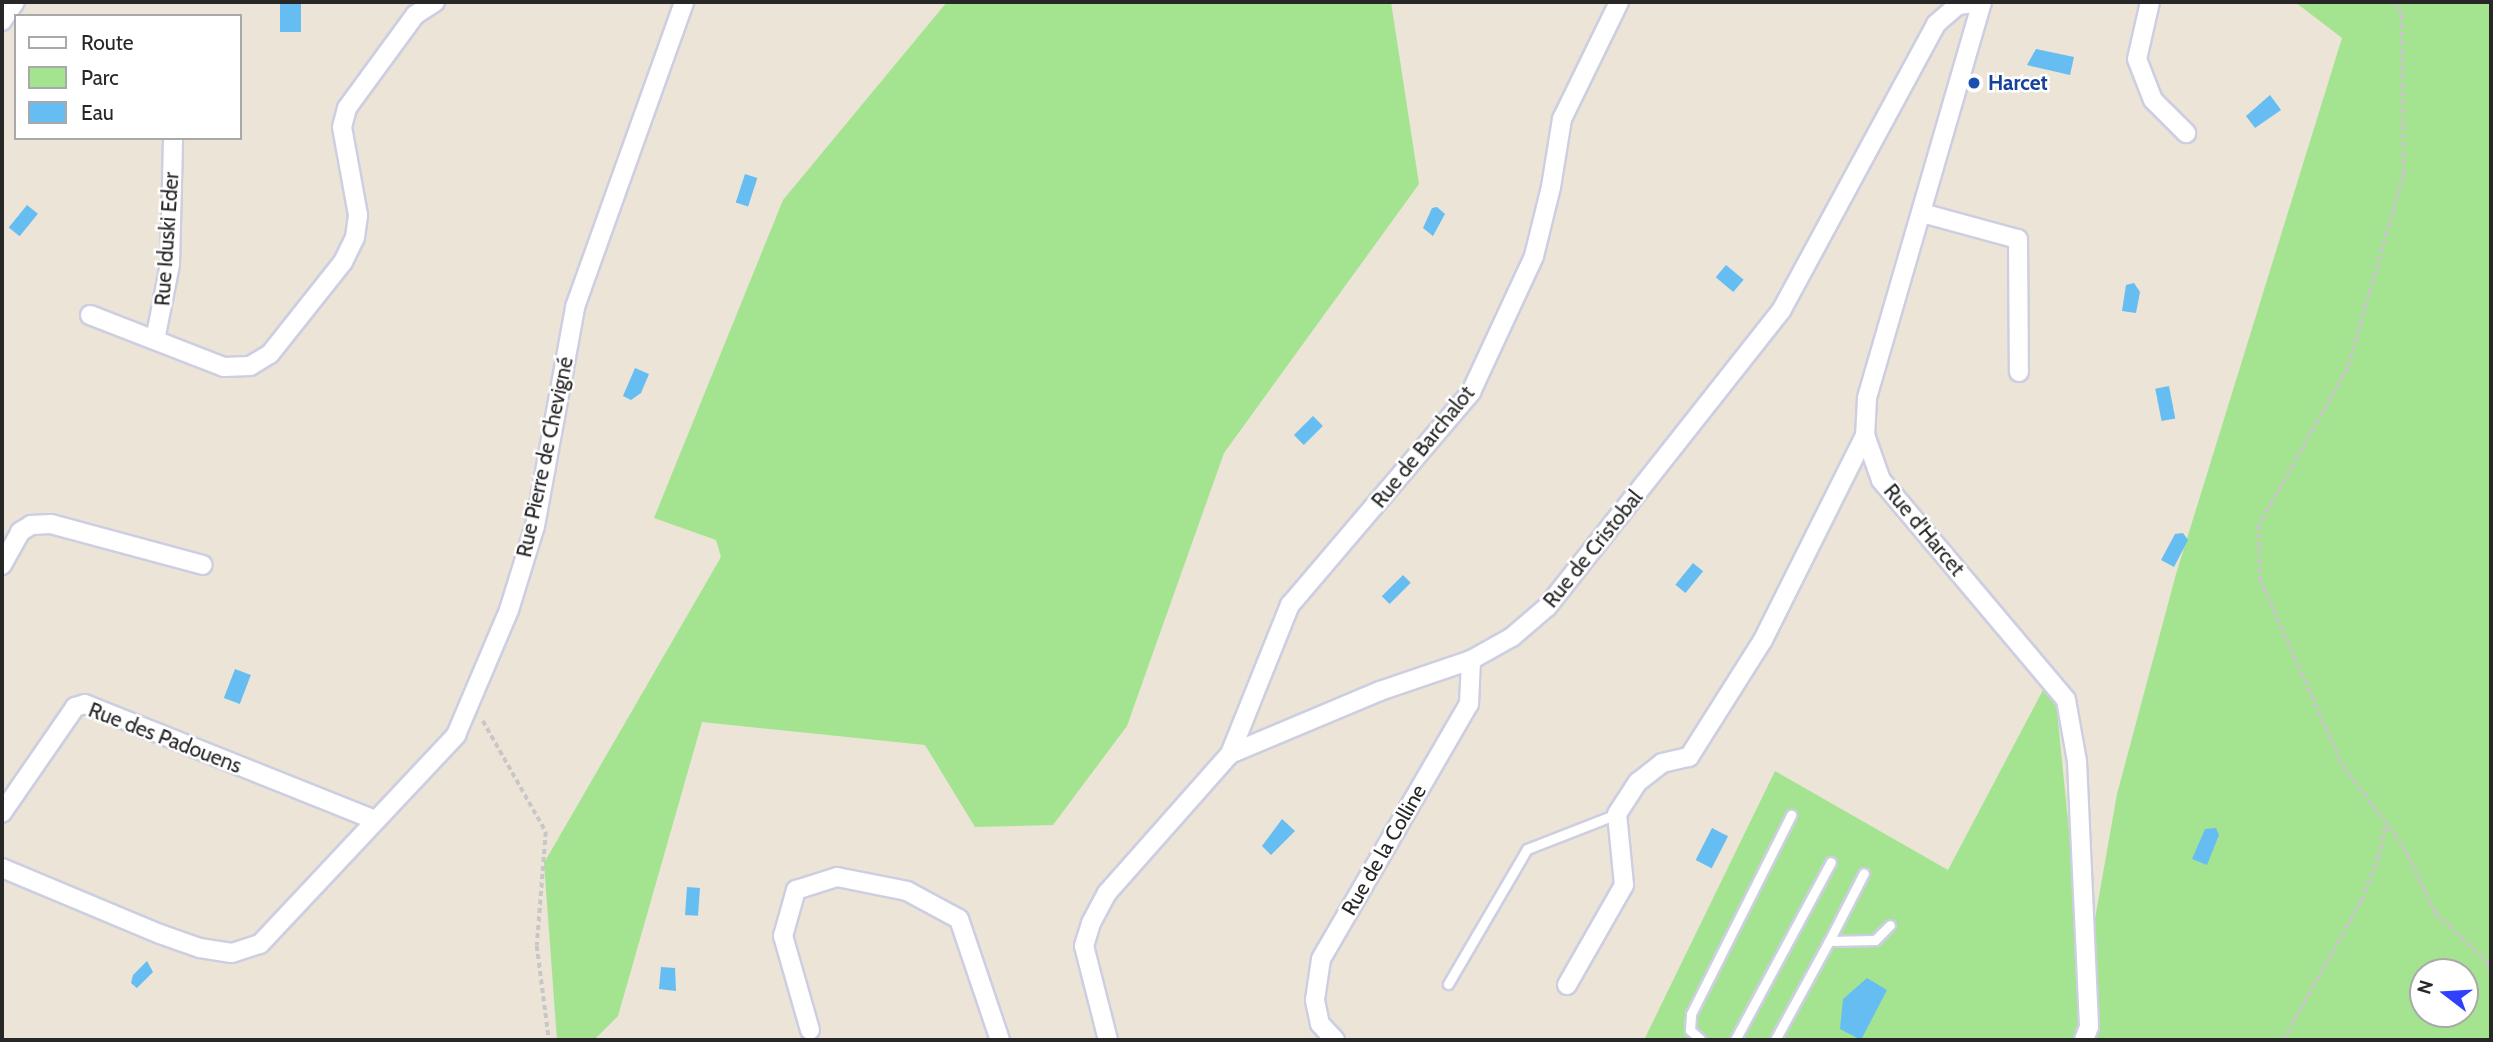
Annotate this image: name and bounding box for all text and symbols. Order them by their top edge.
legend [14,14,242,140]
text: Route [81,30,134,55]
text: Parc [81,65,119,90]
place label: Harcet [1988,70,2048,96]
marker: Harcet [1966,75,1982,91]
text: Eau [81,100,114,125]
street label: Rue Iduski Eder [150,171,184,307]
street label: Rue Pierre de Chevigné [511,354,579,560]
street label: Rue de Barchalot [1366,381,1480,513]
street label: Rue d'Harcet [1878,479,1970,581]
street label: Rue de Cristobal [1538,485,1648,613]
street label: Rue des Padouens [85,697,245,779]
street label: Rue de la Colline [1336,780,1432,920]
north arrow [2409,958,2479,1028]
text: N [2412,978,2438,997]

